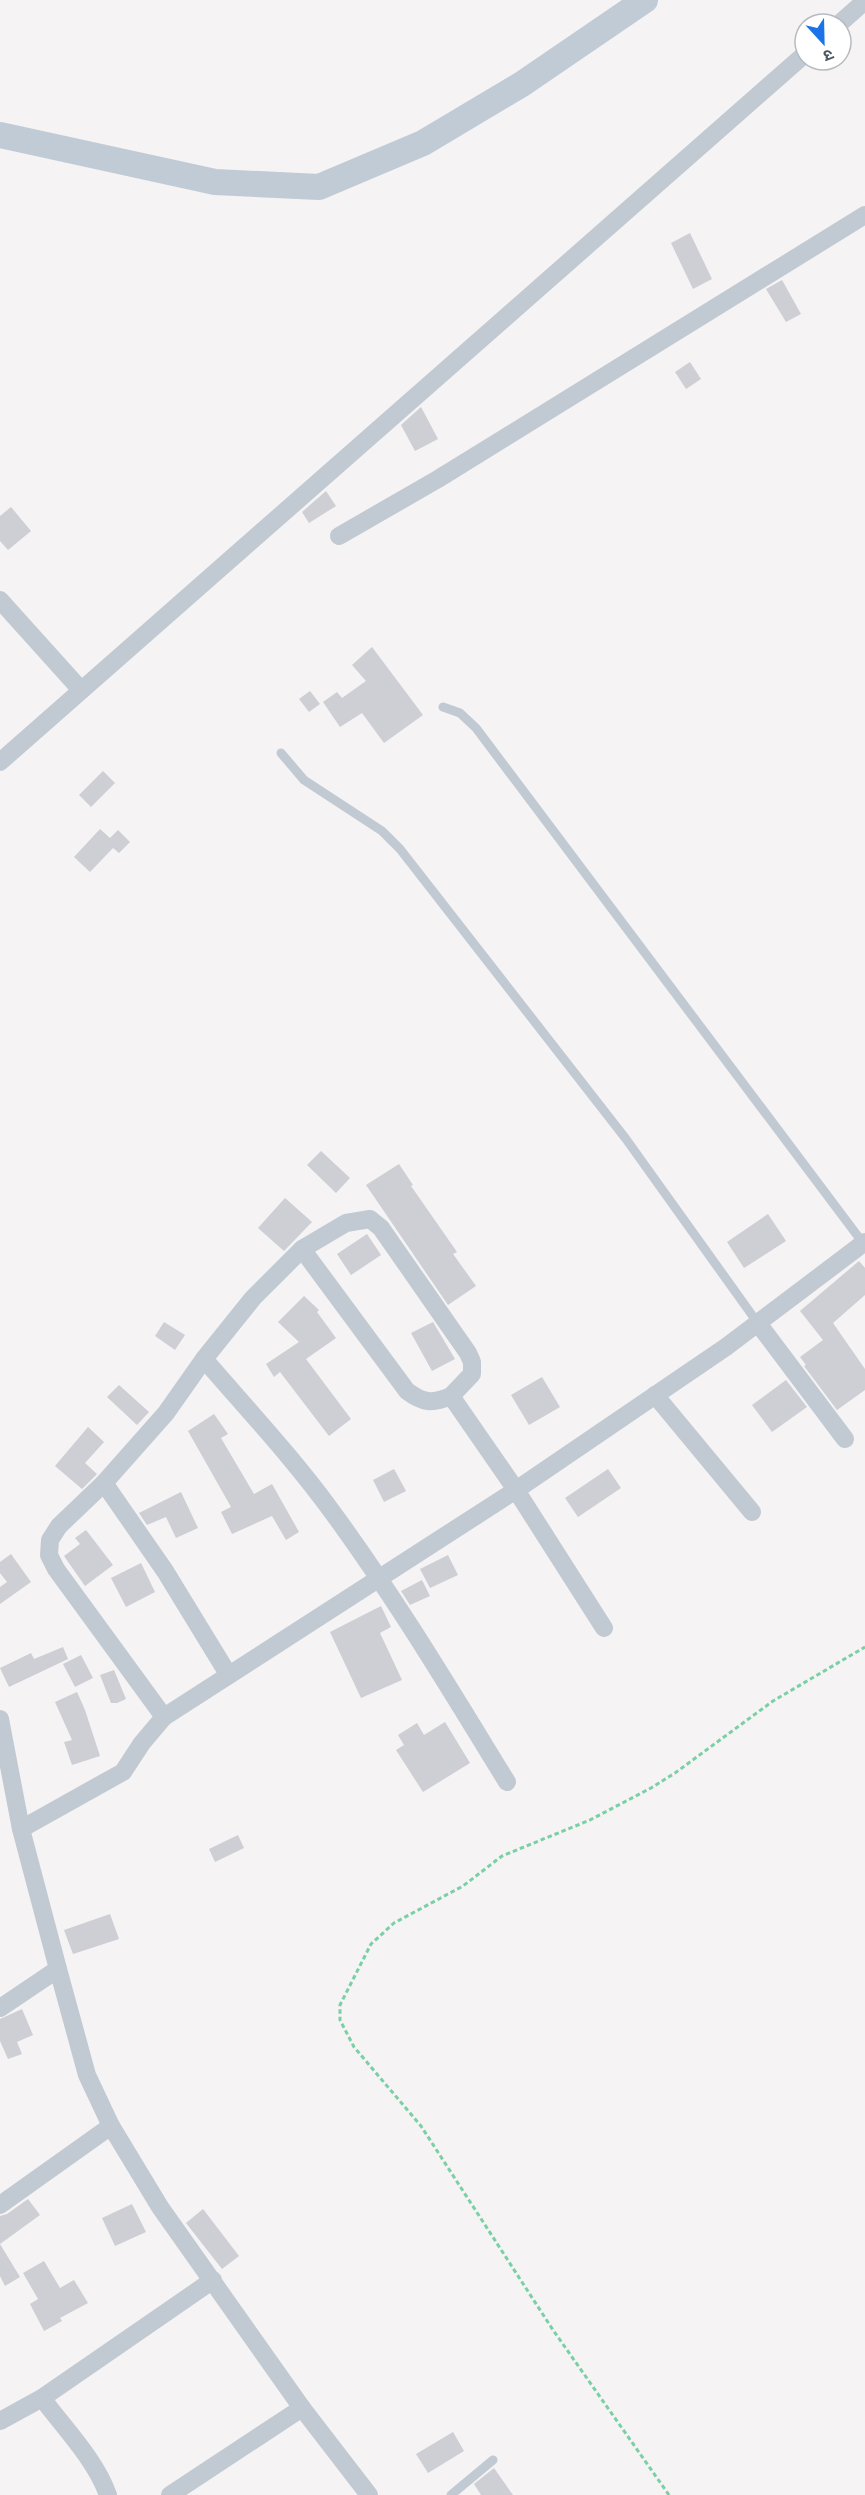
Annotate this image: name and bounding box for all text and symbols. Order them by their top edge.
north arrow [793,12,853,72]
text: उ [820,44,837,68]

